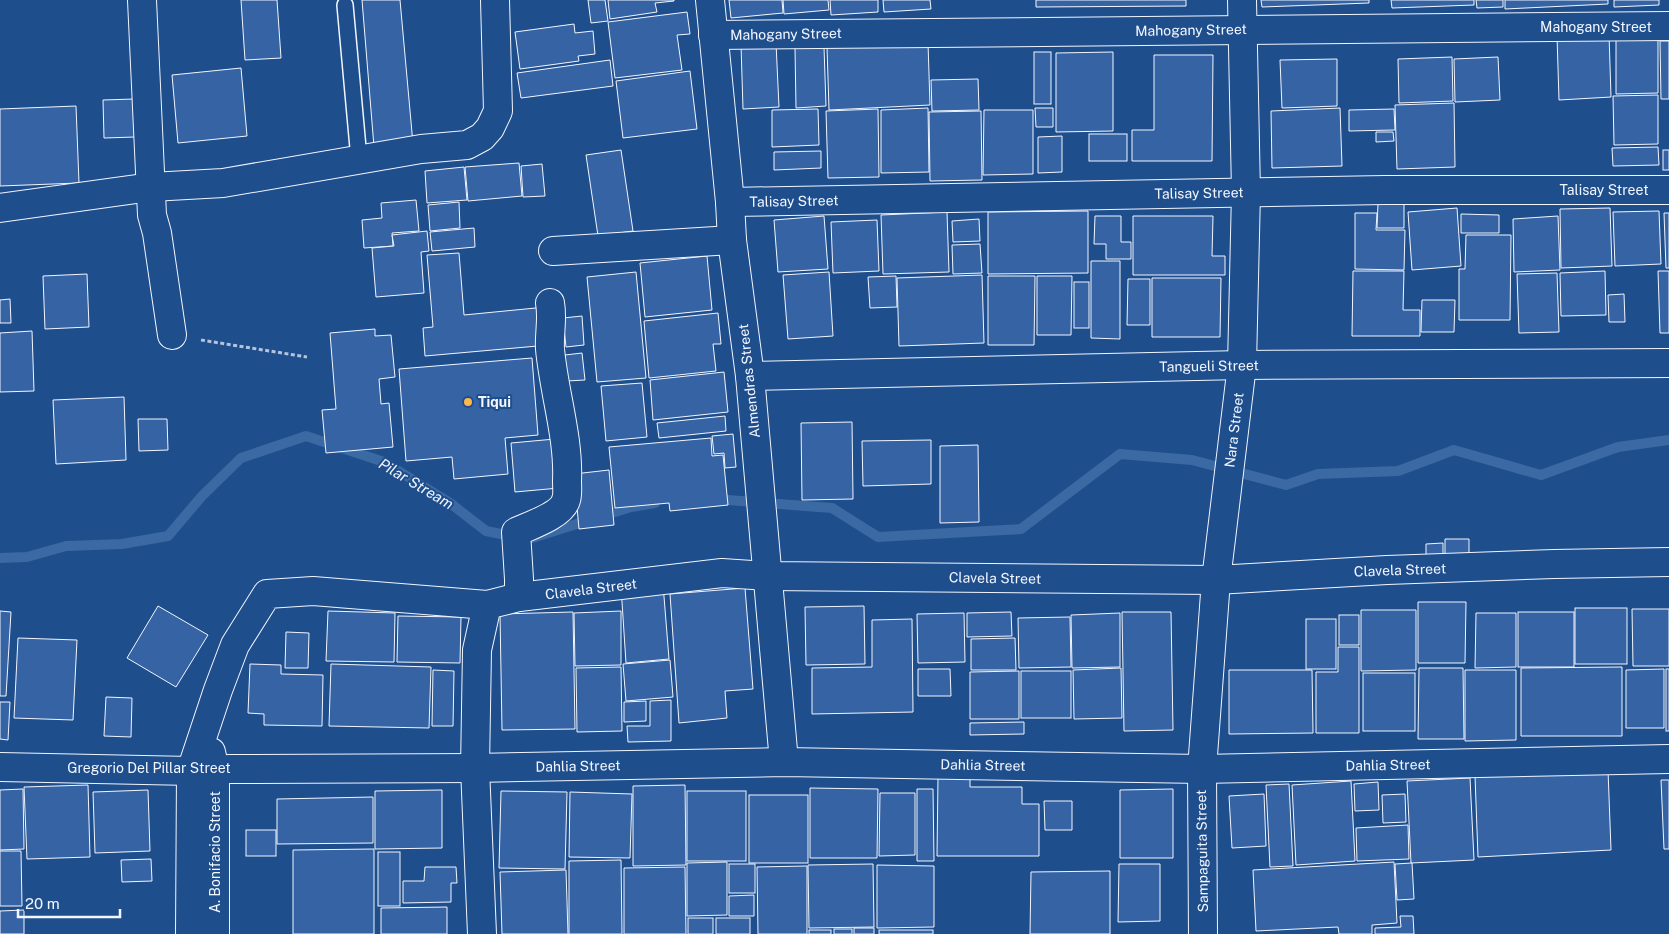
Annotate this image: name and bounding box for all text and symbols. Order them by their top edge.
street label: Mahogany Street [1540,19,1652,35]
street label: Mahogany Street [1135,21,1247,39]
street label: Mahogany Street [730,25,842,43]
street label: Talisay Street [1559,182,1649,198]
street label: Talisay Street [1154,184,1244,202]
street label: Talisay Street [749,192,839,210]
street label: Almendras Street [735,323,763,439]
street label: Tangueli Street [1159,357,1259,375]
street label: Nara Street [1221,392,1247,468]
place label: Tiqui [478,394,511,410]
marker: Tiqui [462,396,474,408]
water label: Pilar Stream [376,455,457,512]
street label: Clavela Street [1354,560,1446,580]
street label: Clavela Street [949,569,1041,587]
street label: Clavela Street [544,575,638,603]
street label: Dahlia Street [940,756,1026,774]
street label: Dahlia Street [1345,756,1431,774]
street label: Dahlia Street [535,757,621,775]
street label: Gregorio Del Pillar Street [67,760,231,776]
street label: Sampaguita Street [1193,789,1211,913]
street label: A. Bonifacio Street [207,791,223,913]
scale bar [18,886,120,918]
text: 20 m [25,895,60,912]

